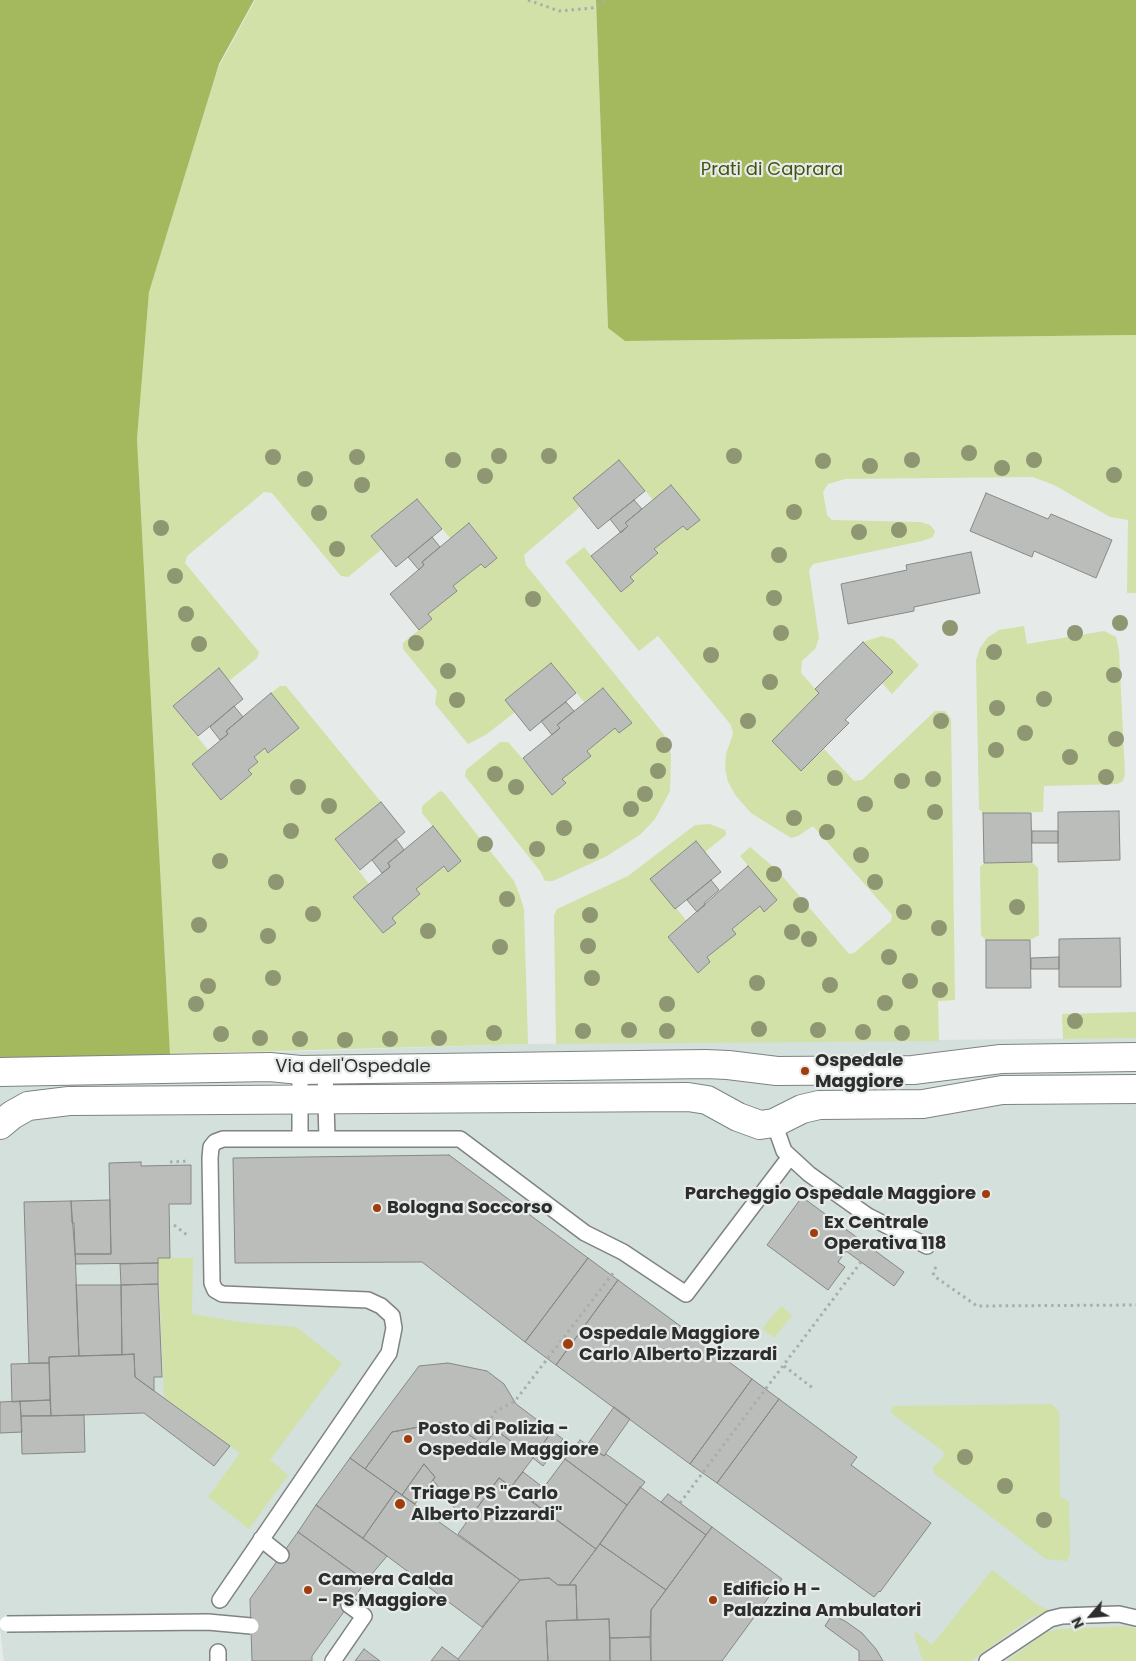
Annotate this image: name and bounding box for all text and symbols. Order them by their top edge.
park label: Prati di Caprara [701,159,843,181]
place label: Ospedale Maggiore [815,1050,904,1092]
street label: Via dell'Ospedale [275,1056,431,1078]
marker: Ospedale Maggiore [799,1065,811,1077]
place label: Parcheggio Ospedale Maggiore [685,1183,976,1205]
marker: Parcheggio Ospedale Maggiore [980,1188,992,1200]
place label: Bologna Soccorso [387,1197,552,1219]
marker: Bologna Soccorso [371,1202,383,1214]
place label: Ex Centrale Operativa 118 [824,1212,947,1254]
marker: Ex Centrale Operativa 118 [808,1227,820,1239]
place label: Ospedale Maggiore Carlo Alberto Pizzardi [579,1323,777,1366]
marker: Ospedale Maggiore Carlo Alberto Pizzardi [561,1337,575,1351]
place label: Posto di Polizia - Ospedale Maggiore [418,1418,599,1460]
marker: Posto di Polizia - Ospedale Maggiore [402,1433,414,1445]
place label: Triage PS "Carlo Alberto Pizzardi" [411,1483,562,1526]
marker: Triage PS "Carlo Alberto Pizzardi" [393,1497,407,1511]
place label: Camera Calda - PS Maggiore [318,1569,454,1612]
place label: Edificio H - Palazzina Ambulatori [723,1579,921,1622]
marker: Camera Calda - PS Maggiore [302,1584,314,1596]
north arrow [1066,1591,1116,1641]
marker: Edificio H - Palazzina Ambulatori [707,1594,719,1606]
text: N [1066,1614,1089,1632]

